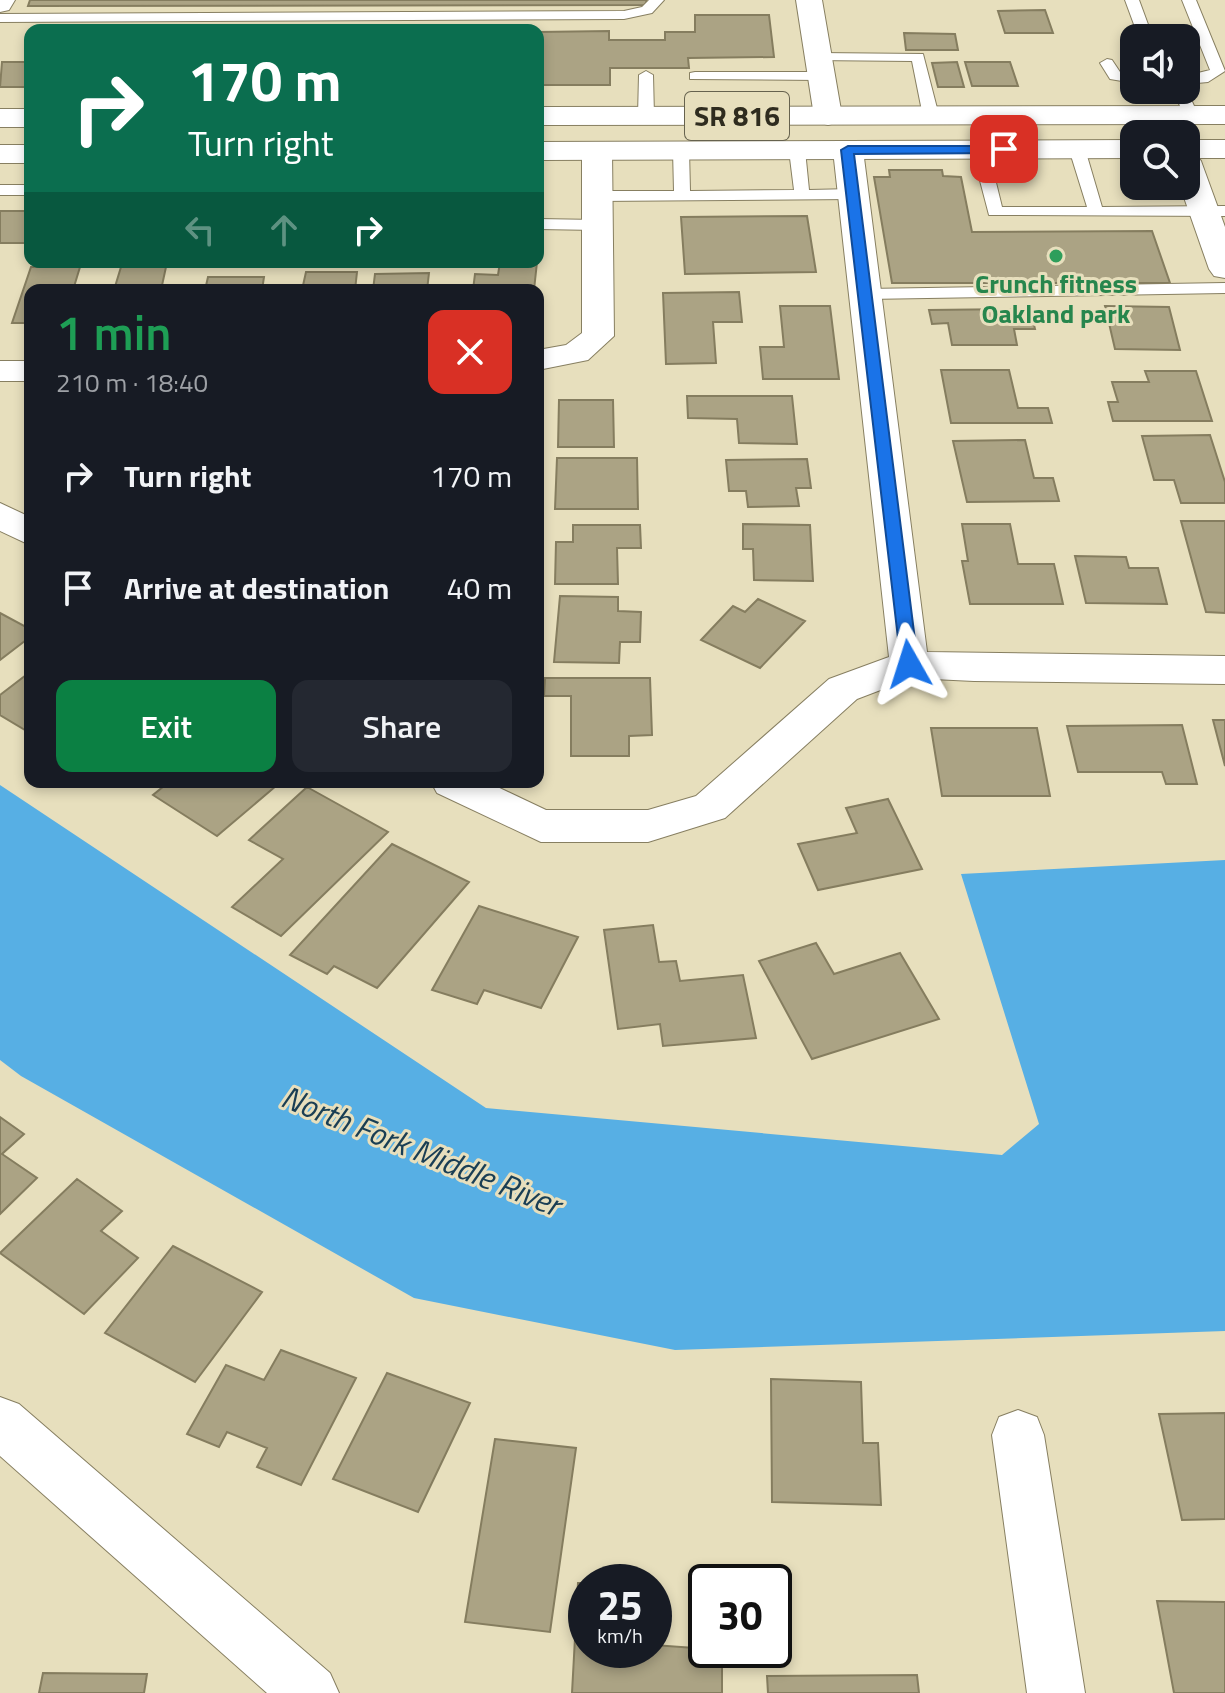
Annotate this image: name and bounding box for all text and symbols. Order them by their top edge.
map controls [1120,24,1200,200]
button: sound [1120,24,1200,104]
text: 170 m [188,38,341,123]
icon: right [56,56,160,160]
road number: SR 816 [685,92,789,140]
text: Turn right [188,115,333,170]
pin [970,115,1038,183]
button: search [1120,120,1200,200]
icon: arrive [982,127,1026,171]
icon: left [178,208,222,252]
icon: ahead [262,208,306,252]
icon: right [346,208,390,252]
marker: Crunch fitness Oakland park [1047,247,1065,265]
place label: Crunch fitness Oakland park [975,264,1137,333]
text: 1 min [56,296,171,369]
button: close [428,310,512,394]
text: 210 m · 18:40 [56,363,208,402]
text: Turn right [124,453,252,499]
text: 170 m [430,453,512,499]
icon: right [56,454,100,498]
text: Arrive at destination [124,565,389,611]
text: 40 m [447,565,512,611]
icon: arrive [56,566,100,610]
position arrow [867,622,951,706]
button: Exit [56,680,276,772]
button: Share [292,680,512,772]
water label: North Fork Middle River [275,1072,572,1229]
speed limit sign: 30 [688,1564,792,1668]
text: 25 [598,1575,642,1636]
text: km/h [597,1620,643,1651]

